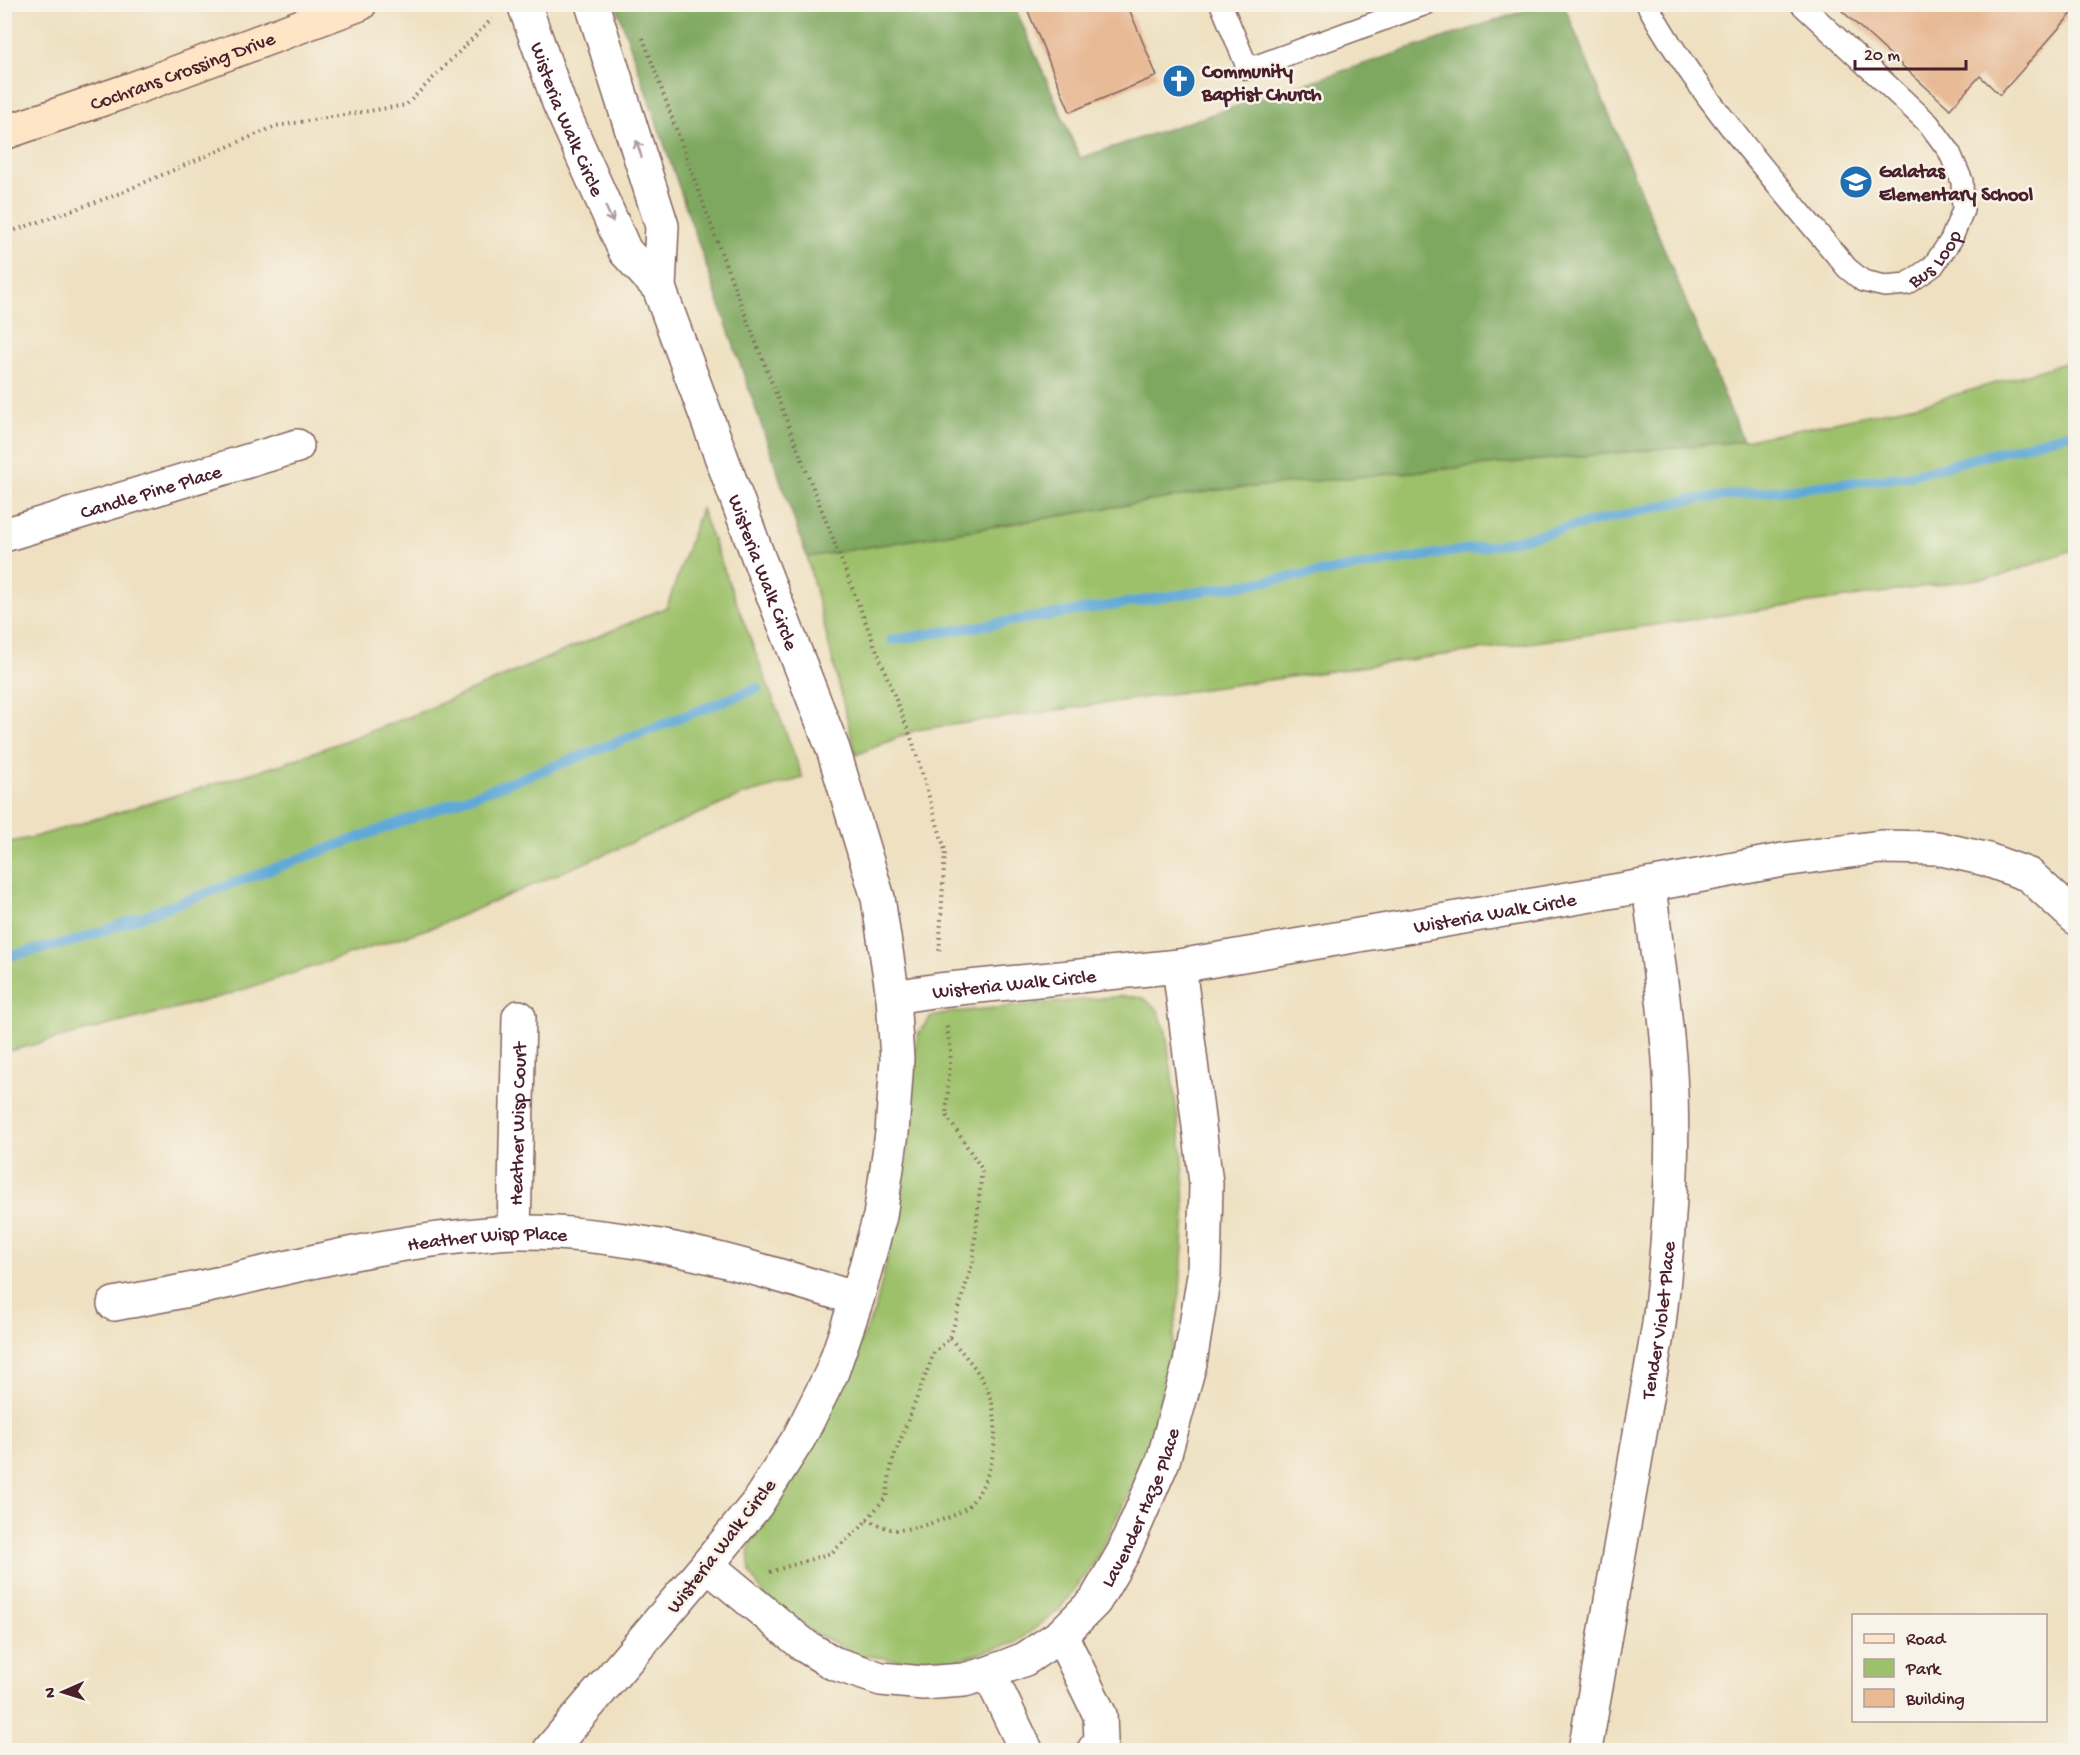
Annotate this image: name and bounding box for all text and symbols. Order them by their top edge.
street label: Cochrans Crossing Drive [88,28,280,117]
scale bar [1855,33,1966,71]
street label: Wisteria Walk Circle [523,40,607,201]
text: 20 m [1864,46,1900,67]
place label: Community Baptist Church [1201,62,1322,108]
church icon: Community Baptist Church [1161,63,1197,99]
one-way arrow [633,140,644,159]
place label: Galatas Elementary School [1879,162,2034,208]
school or university icon: Galatas Elementary School [1838,164,1874,200]
one-way arrow [604,205,615,223]
street label: Bus Loop [1904,228,1969,295]
street label: Candle Pine Place [78,461,225,526]
street label: Wisteria Walk Circle [721,492,802,655]
street label: Wisteria Walk Circle [1412,890,1579,940]
street label: Wisteria Walk Circle [931,966,1098,1006]
street label: Heather Wisp Court [507,1040,533,1206]
street label: Heather Wisp Place [406,1224,569,1258]
street label: Tender Violet Place [1638,1240,1682,1402]
street label: Lavender Haze Place [1098,1426,1187,1592]
street label: Wisteria Walk Circle [663,1475,783,1619]
legend [1852,1614,2047,1722]
text: Road [1906,1630,1947,1651]
text: Park [1905,1660,1942,1681]
north arrow [33,1662,93,1722]
text: N [42,1686,61,1698]
text: Building [1905,1690,1965,1711]

